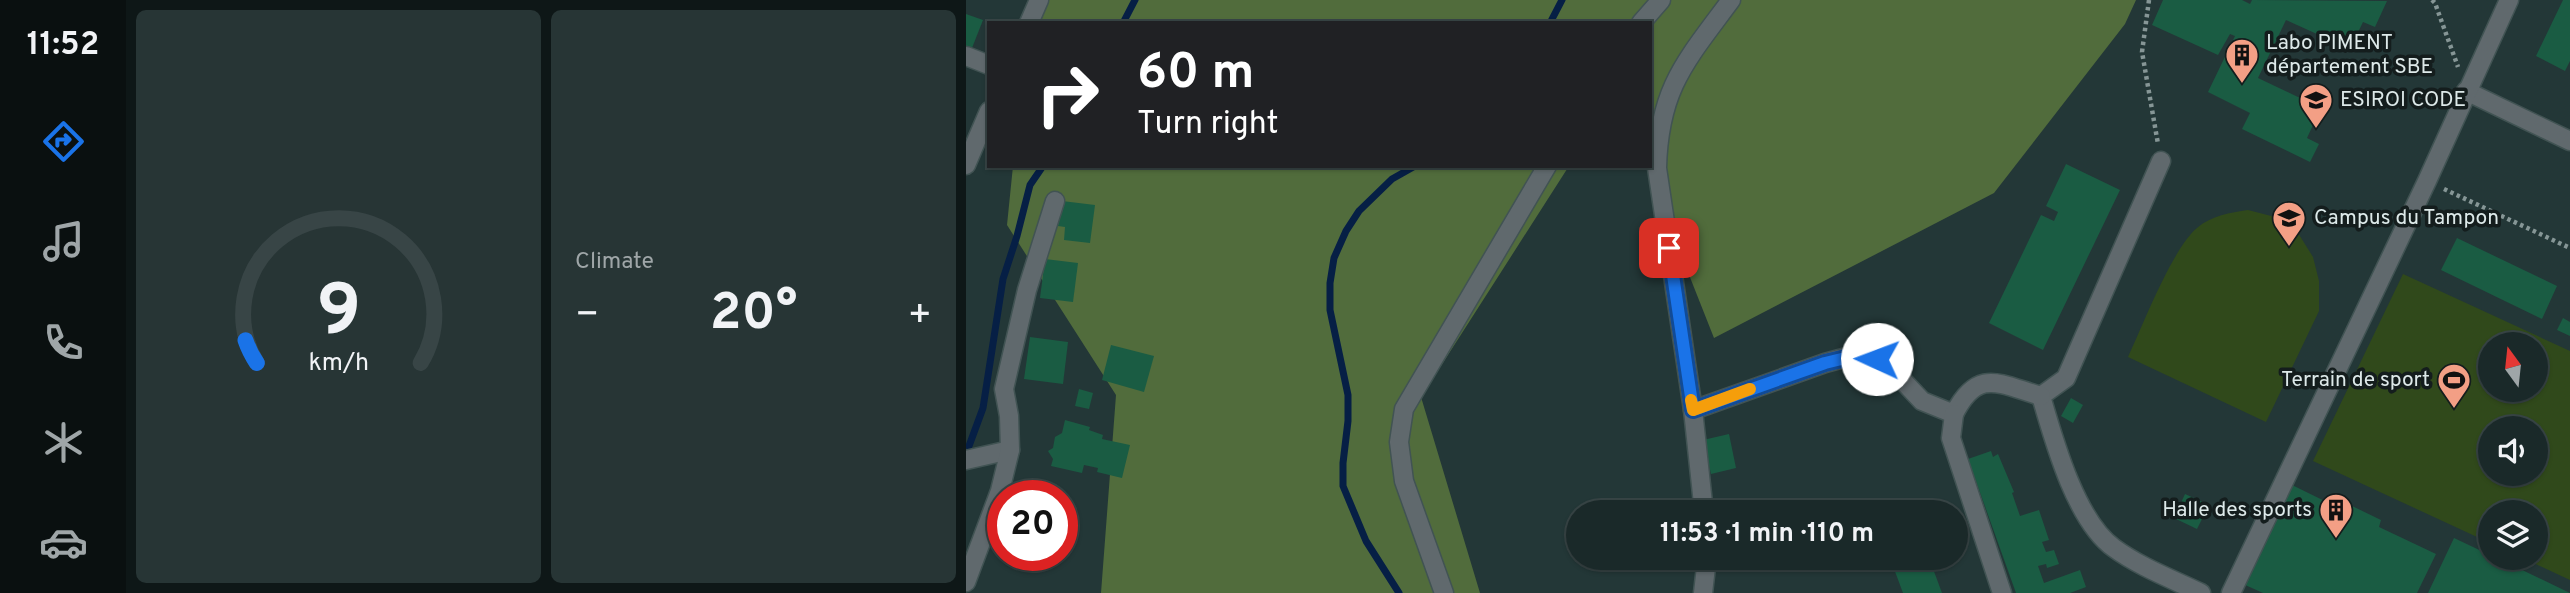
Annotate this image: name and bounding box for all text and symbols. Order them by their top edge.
text: 11:52 [27,26,99,66]
place label: Labo PIMENT département SBE [2266,30,2433,81]
building icon: Labo PIMENT département SBE [2223,36,2261,85]
text: 60 m [1137,44,1255,106]
icon: right [1022,49,1113,140]
school or university icon: ESIROI CODE [2297,81,2335,130]
place label: ESIROI CODE [2340,87,2466,114]
text: Turn right [1137,105,1279,145]
icon: directions [39,117,88,166]
school or university icon: Campus du Tampon [2270,199,2308,248]
place label: Campus du Tampon [2314,205,2499,232]
icon: music [39,217,88,266]
pin [1639,218,1699,278]
icon: arrive [1650,229,1688,267]
text: Climate [575,248,654,277]
text: 9 [316,269,361,361]
text: 20° [710,282,797,348]
text: − [575,292,600,341]
text: + [907,292,932,341]
icon: phone [39,318,88,367]
position arrow [1840,322,1914,396]
north arrow [2478,332,2548,402]
map controls [2478,332,2548,570]
text: km/h [308,347,369,379]
sports icon: Terrain de sport [2435,361,2473,410]
place label: Terrain de sport [2281,367,2430,394]
button: sound [2478,416,2548,486]
icon: climate [39,418,88,467]
speed limit sign: 20 [987,480,1078,571]
building icon: Halle des sports [2317,491,2355,540]
place label: Halle des sports [2162,497,2312,524]
button: layers [2478,500,2548,570]
icon: car [39,518,88,567]
text: 11:53 · 1 min · 110 m [1660,518,1874,551]

